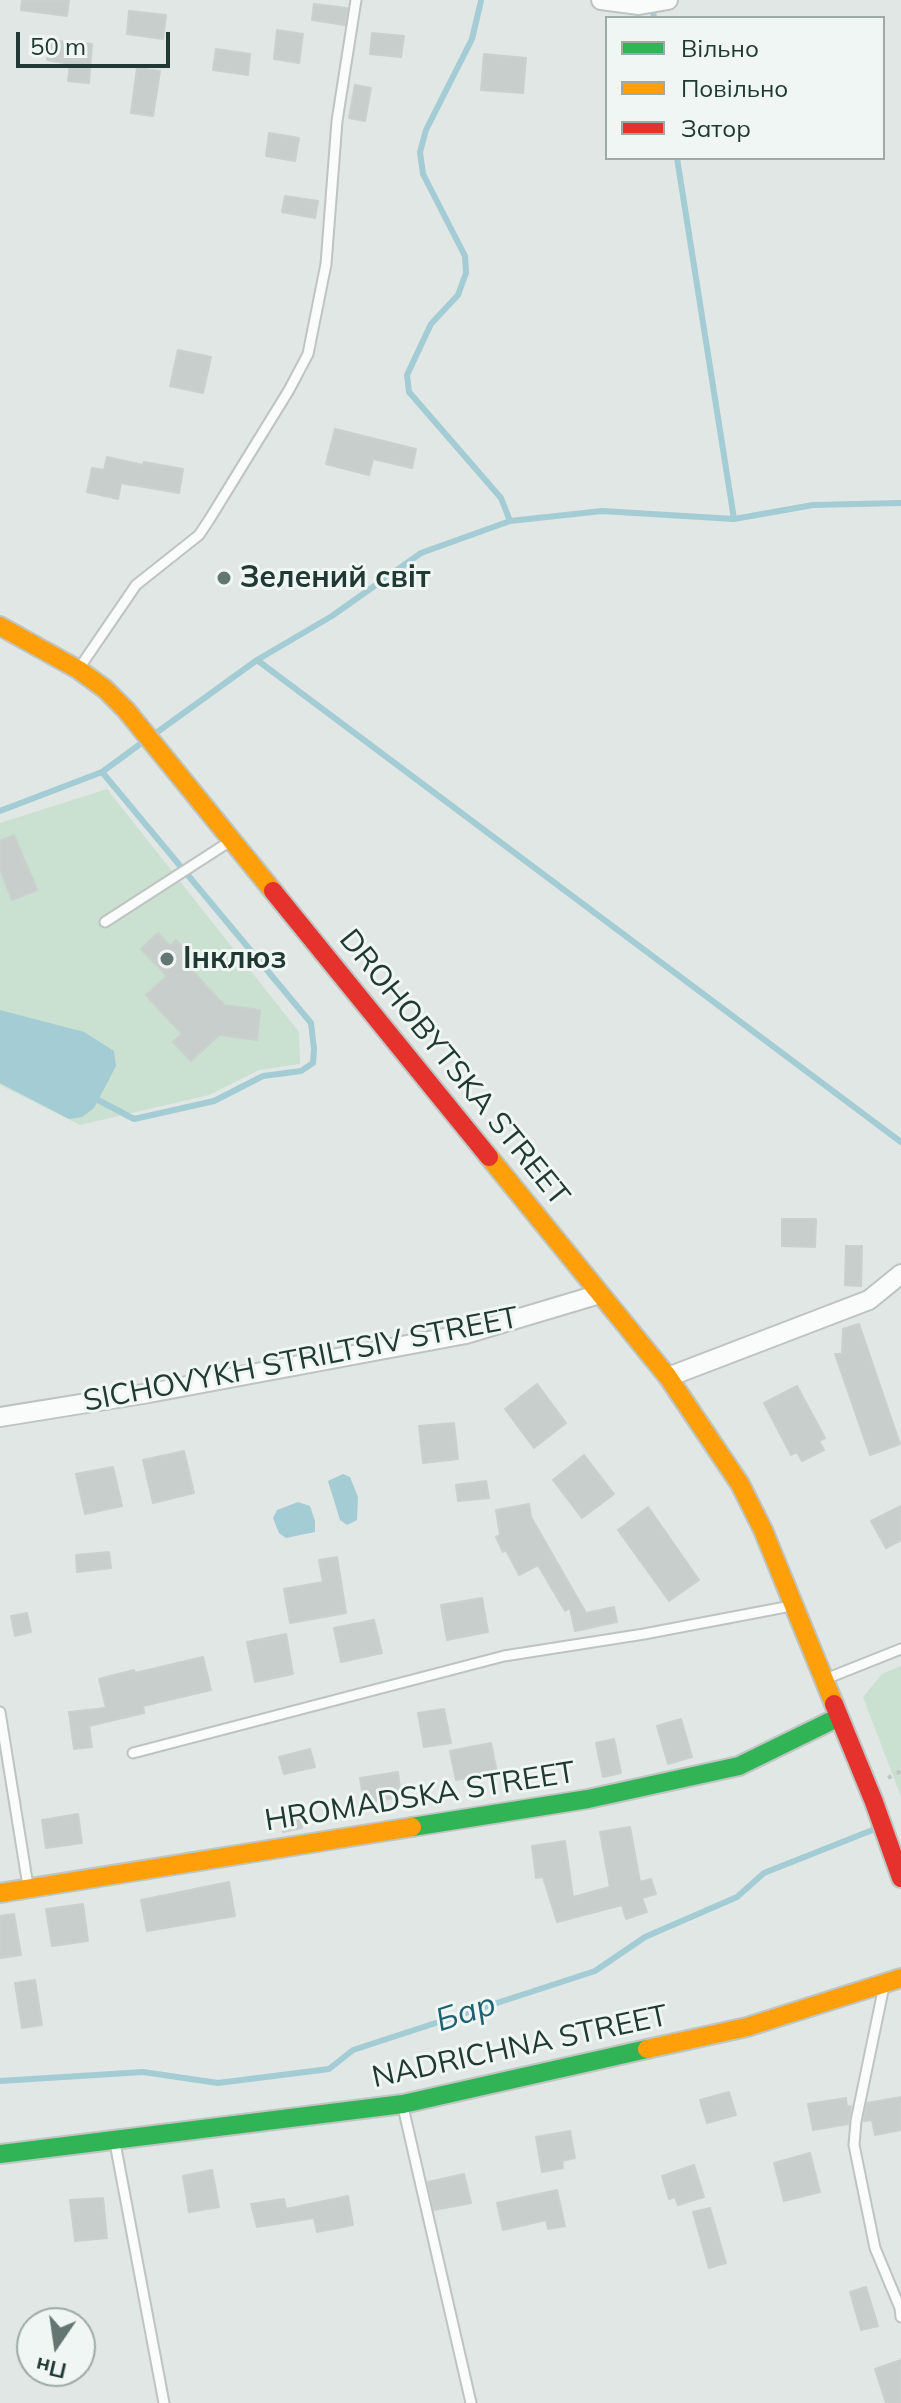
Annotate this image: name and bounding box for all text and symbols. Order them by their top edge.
scale bar [20,16,174,66]
legend [605,16,885,160]
text: 50 m [30,31,86,61]
text: Вільно [681,33,759,63]
text: Повільно [681,73,788,103]
text: Затор [681,113,751,143]
place label: Зелений світ [240,560,431,596]
marker: Зелений світ [215,569,233,587]
street label: DROHOBYTSKA STREET [331,923,577,1213]
place label: Інклюз [183,941,286,977]
marker: Інклюз [158,950,176,968]
street label: SICHOVYKH STRILTSIV STREET [80,1300,522,1420]
street label: HROMADSKA STREET [262,1755,578,1839]
water label: Бар [431,1985,501,2041]
street label: NADRICHNA STREET [369,1998,671,2096]
north arrow [16,2307,96,2387]
text: Пн [33,2351,69,2386]

